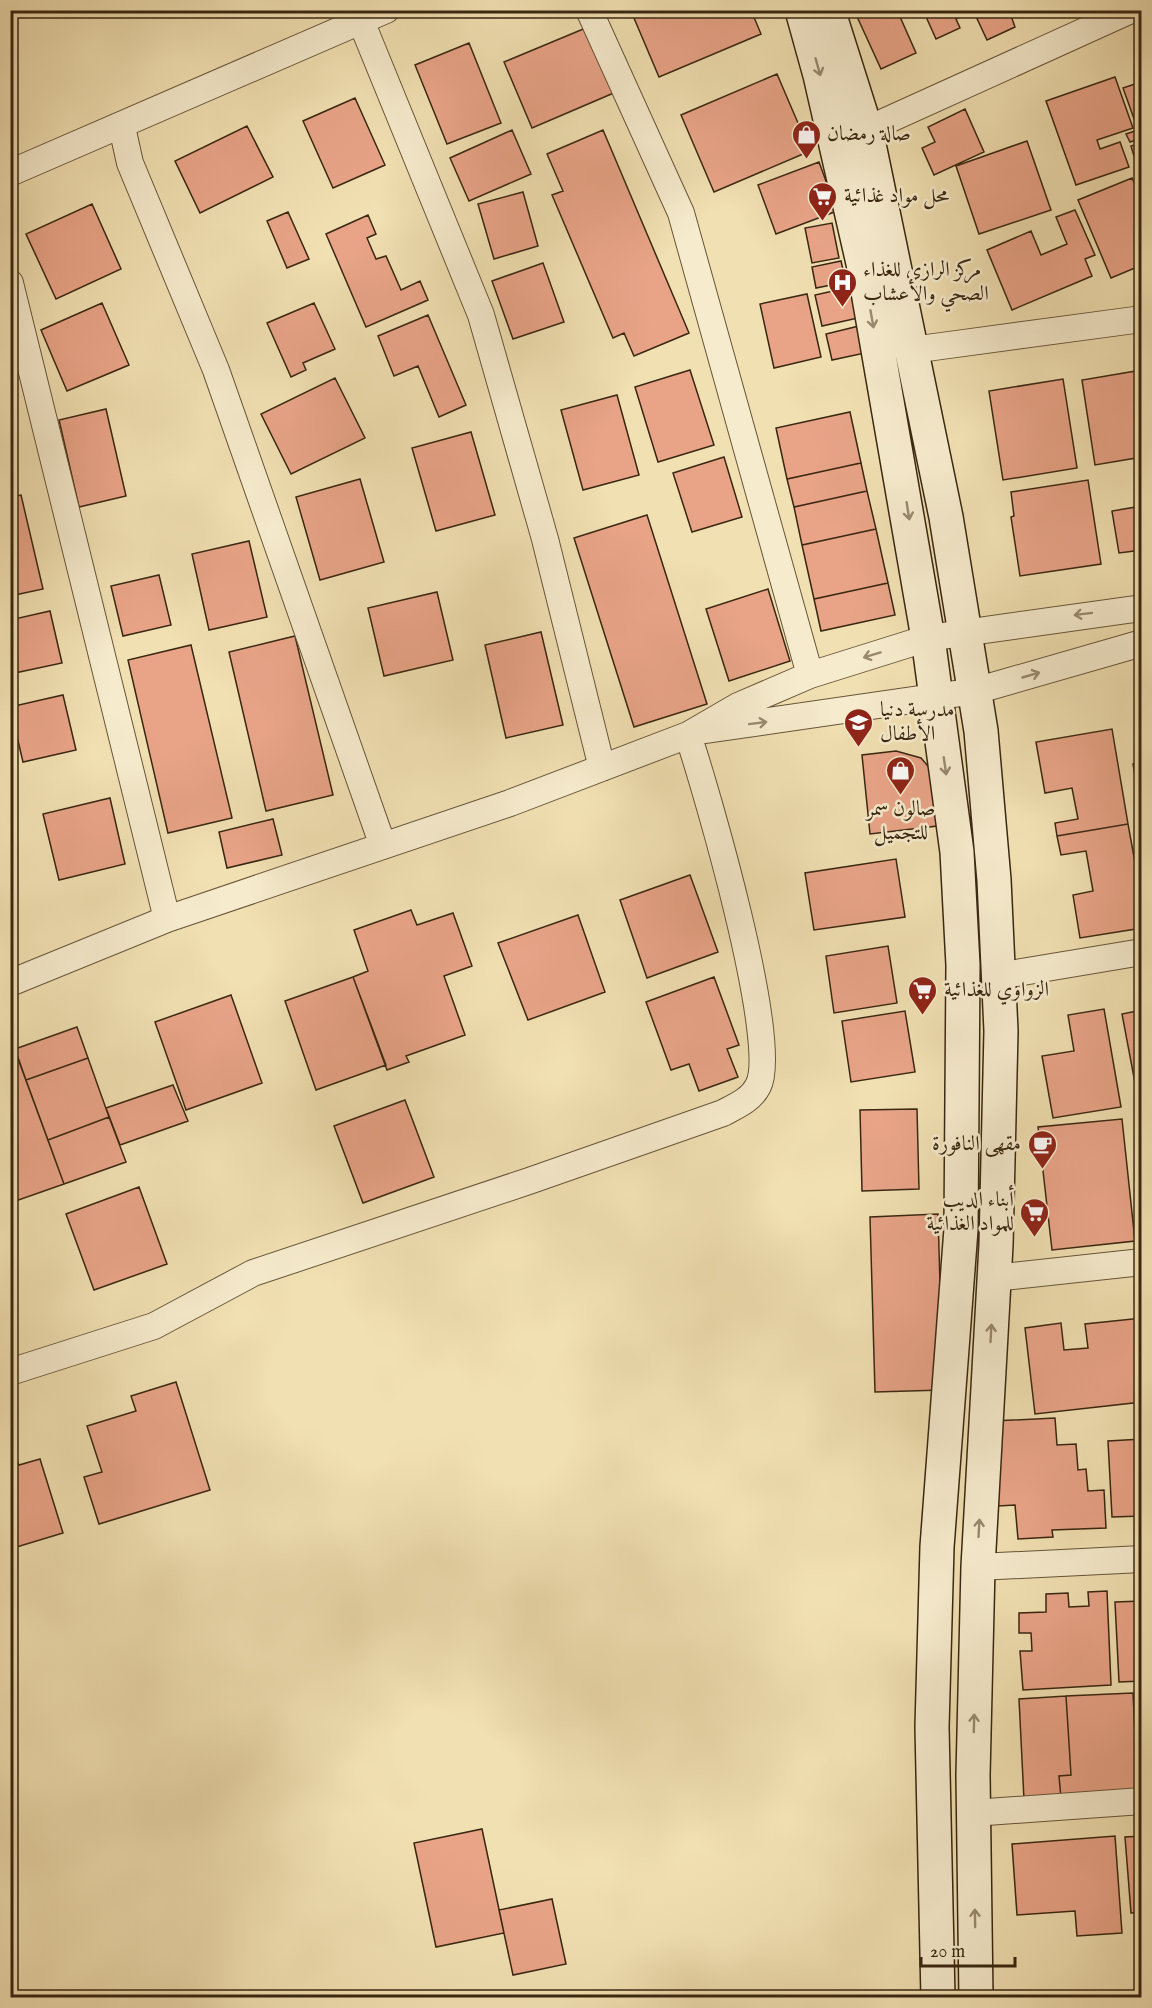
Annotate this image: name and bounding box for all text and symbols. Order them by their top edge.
one-way arrow [813,57,824,76]
shop icon: صالة رمضان [790,118,822,160]
place label: صالة رمضان [827,121,911,148]
supermarket icon: محل مواد غذائية [807,180,839,222]
place label: محل مواد غذائية [844,183,950,210]
place label: مركز الرازي للغذاء الصحي والأعشاب [863,257,989,313]
hospital icon: مركز الرازي للغذاء الصحي والأعشاب [826,266,858,308]
one-way arrow [867,309,878,328]
one-way arrow [902,500,913,520]
one-way arrow [1074,609,1094,620]
one-way arrow [863,650,882,661]
one-way arrow [1021,668,1040,680]
place label: مدرسة دنيا الأطفال [880,697,954,748]
school or university icon: مدرسة دنيا الأطفال [843,706,875,748]
one-way arrow [747,717,767,728]
shop icon: صالون سمر للتجميل [885,754,917,796]
one-way arrow [940,755,951,775]
place label: صالون سمر للتجميل [865,796,935,847]
supermarket icon: الزواوي للغذائية [907,974,939,1016]
place label: الزواوي للغذائية [944,977,1049,1005]
cafe icon: مقهى النافورة [1026,1128,1058,1170]
place label: مقهى النافورة [932,1131,1021,1158]
place label: أبناء الديب للمواد الغذائية [927,1184,1014,1238]
supermarket icon: أبناء الديب للمواد الغذائية [1019,1196,1051,1238]
one-way arrow [985,1324,996,1344]
one-way arrow [974,1519,985,1539]
one-way arrow [968,1714,980,1734]
one-way arrow [969,1909,980,1929]
scale bar [921,1930,1016,1968]
text: 20 m [930,1941,965,1964]

